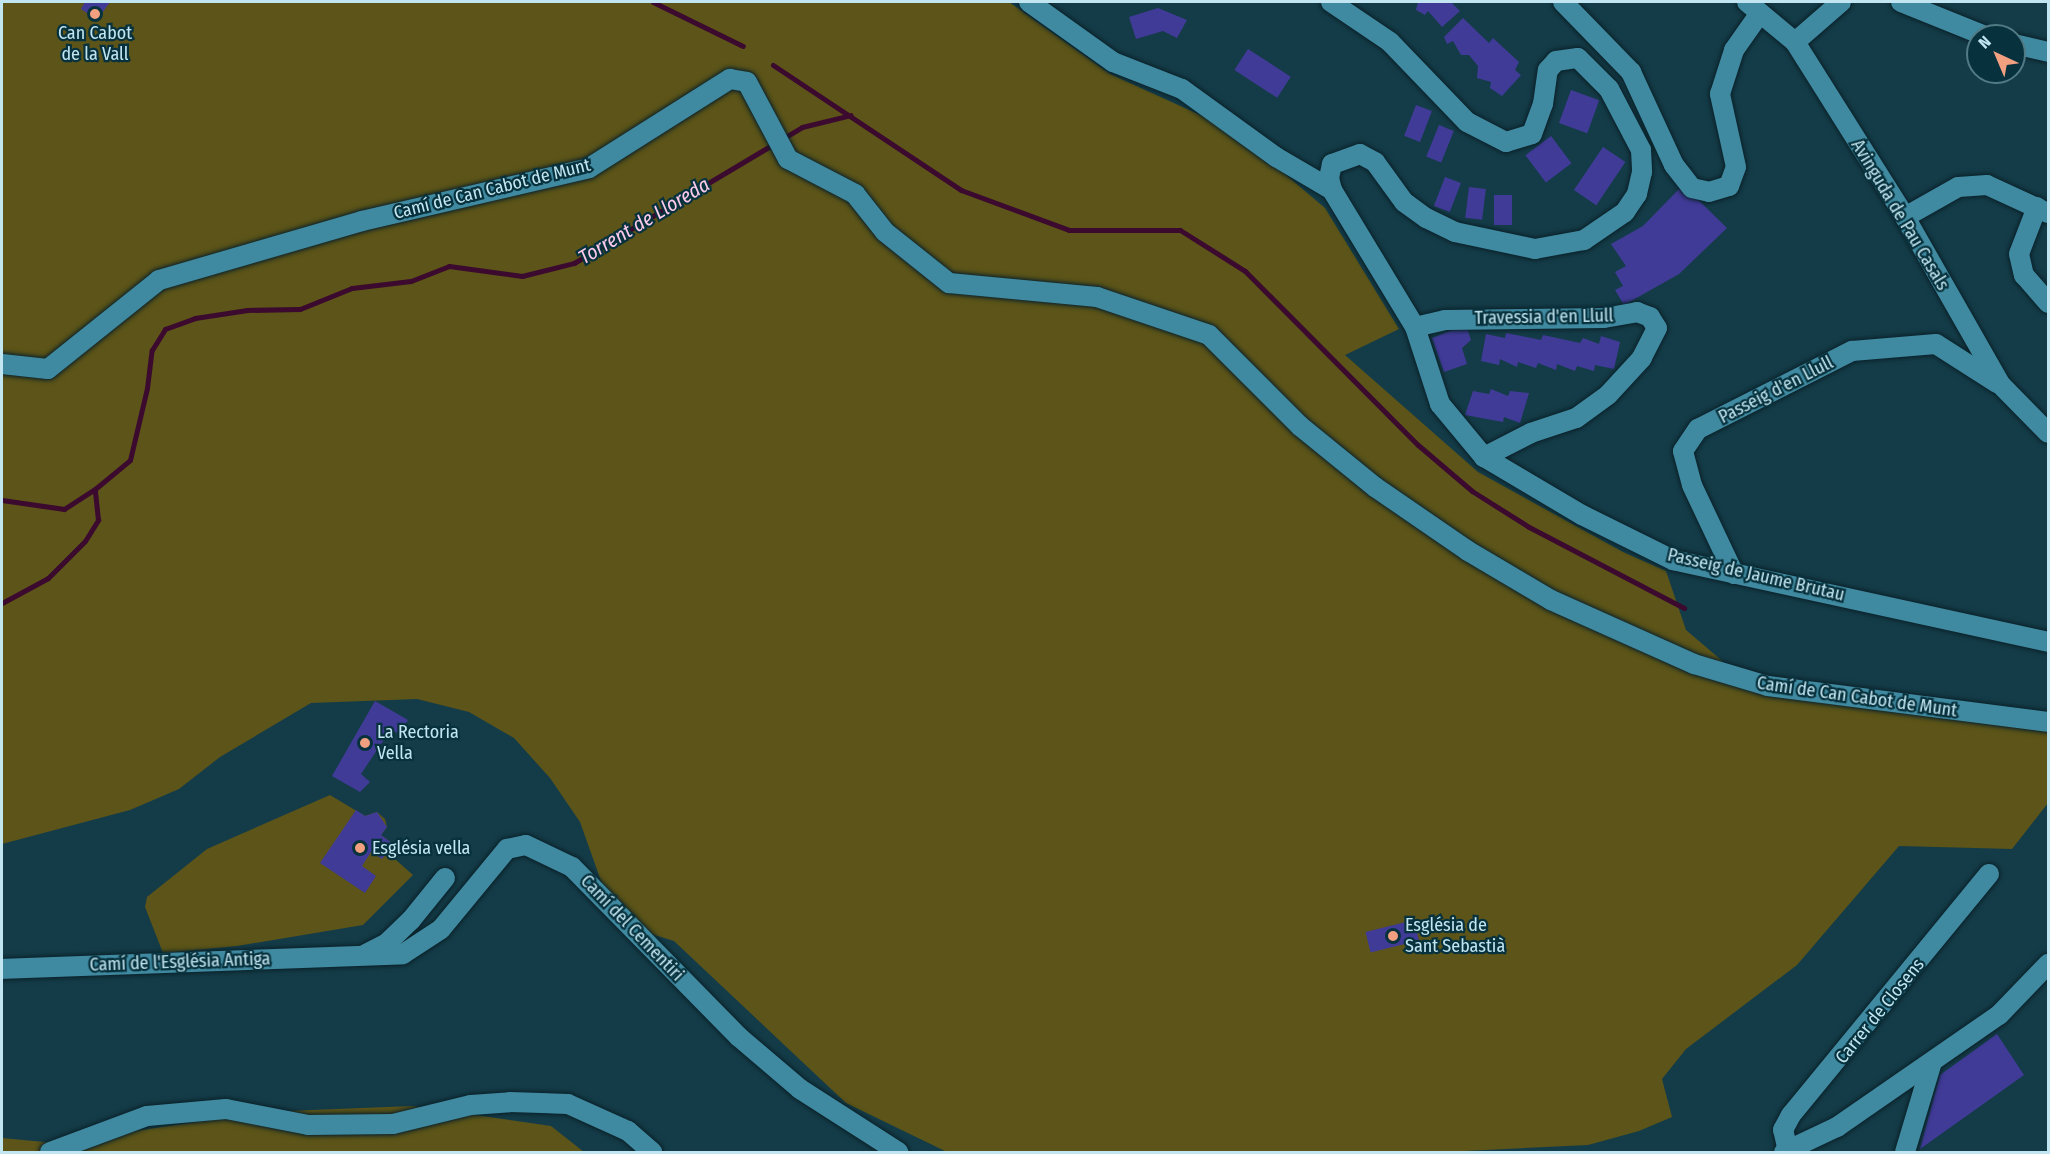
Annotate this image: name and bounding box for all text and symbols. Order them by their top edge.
marker: Can Cabot de la Vall [88,7,102,21]
place label: Can Cabot de la Vall [58,23,132,66]
north arrow [1966,24,2026,84]
text: N [1974,32,1995,52]
street label: Avinguda de Pau Casals [1846,136,1954,294]
street label: Camí de Can Cabot de Munt [391,154,593,224]
water label: Torrent de Lloreda [574,172,714,270]
street label: Travessia d'en Llull [1474,305,1614,329]
street label: Passeig d'en Llull [1715,352,1837,428]
street label: Passeig de Jaume Brutau [1665,544,1847,606]
street label: Camí de Can Cabot de Munt [1755,672,1959,722]
place label: La Rectoria Vella [377,722,459,764]
marker: La Rectoria Vella [358,736,372,750]
place label: Església vella [372,837,470,859]
marker: Església vella [353,841,367,855]
street label: Camí del Cementiri [576,870,688,986]
place label: Església de Sant Sebastià [1405,915,1505,958]
marker: Església de Sant Sebastià [1386,929,1400,943]
street label: Camí de l'Església Antiga [89,948,271,976]
street label: Carrer de Closens [1831,954,1929,1068]

